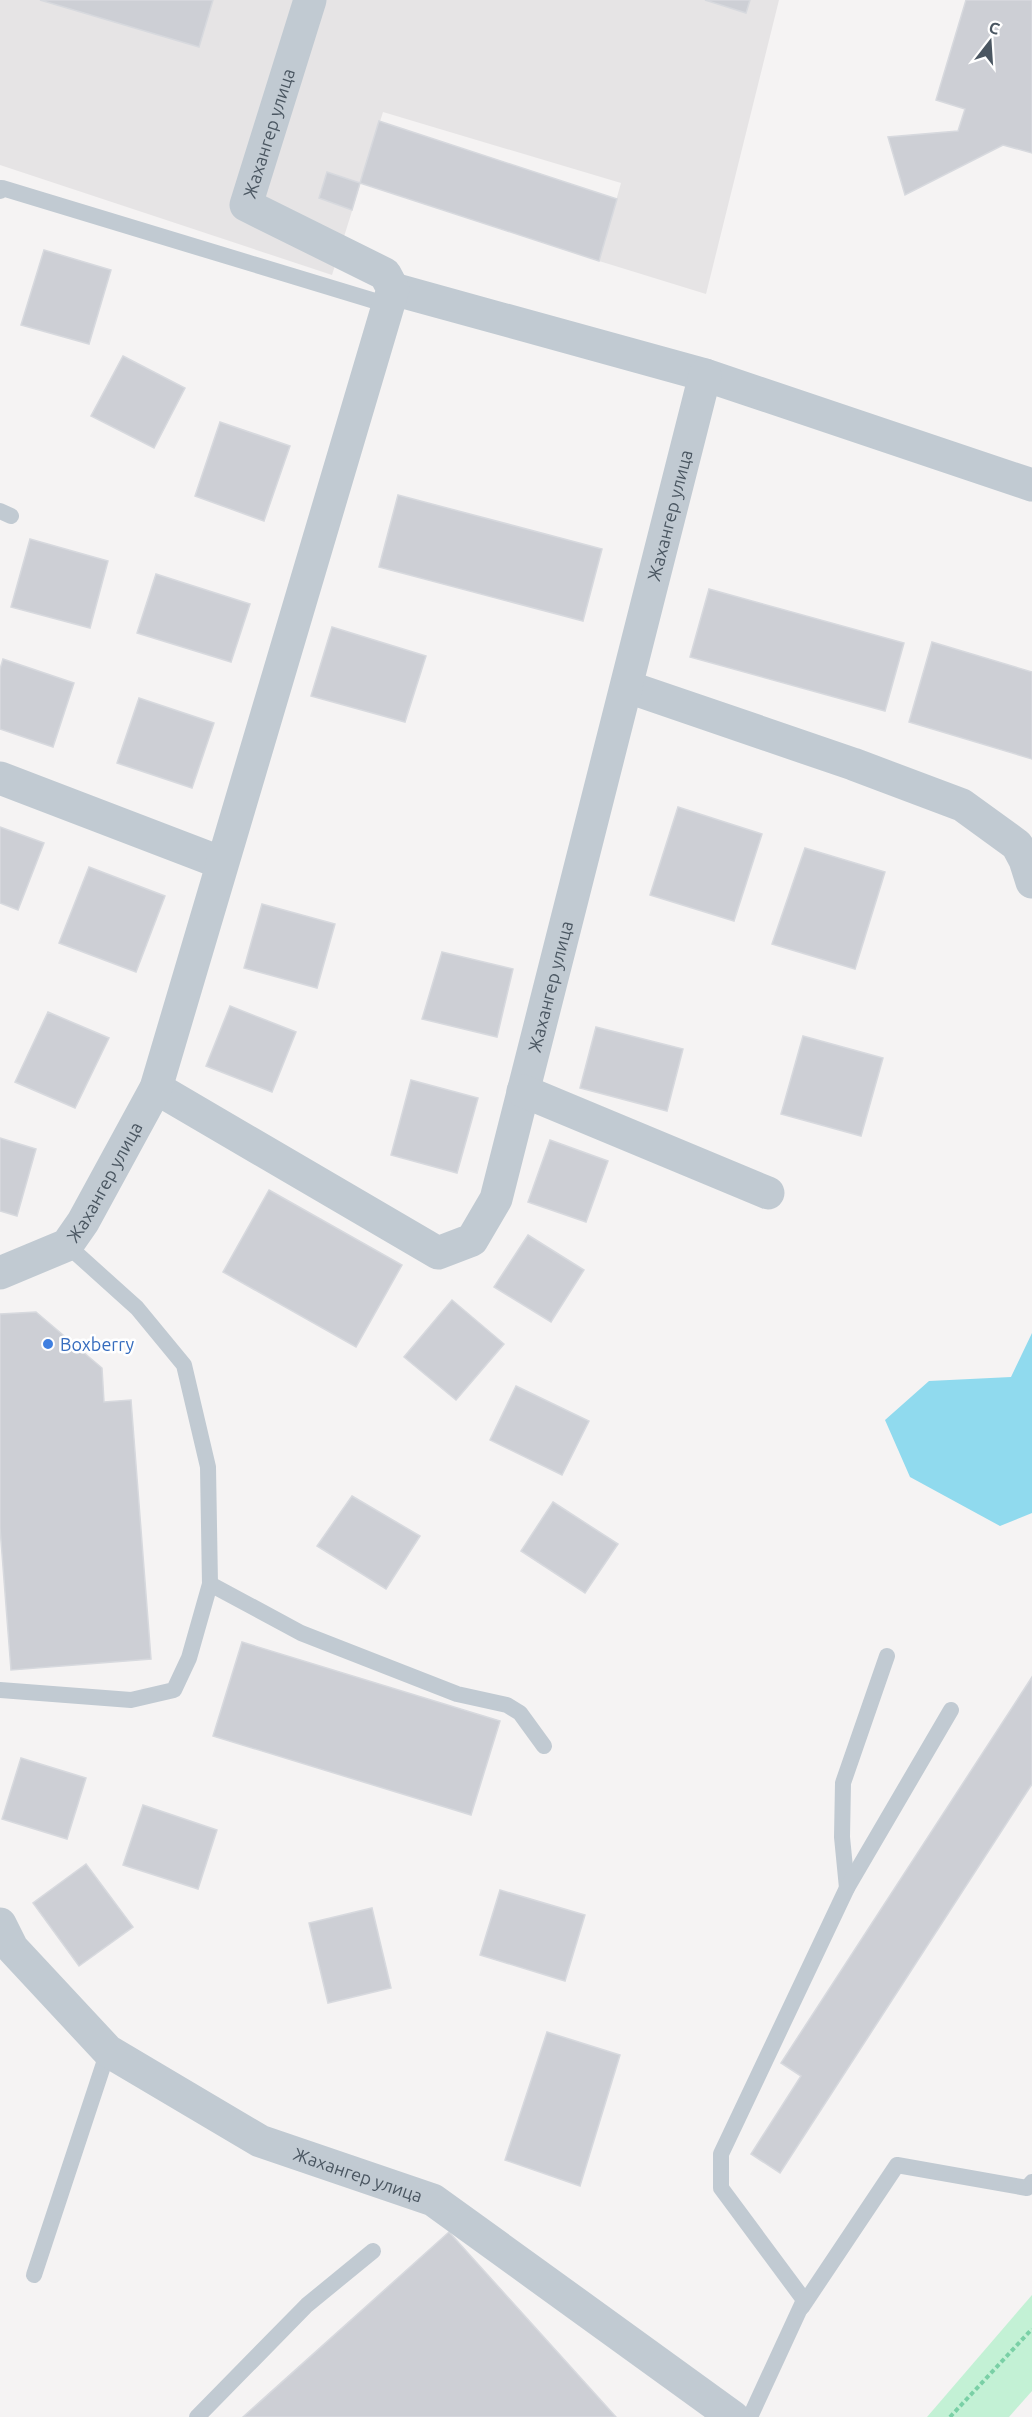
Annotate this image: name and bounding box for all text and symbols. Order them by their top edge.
north arrow [960,12,1020,72]
text: С [987,18,1002,38]
street label: Жахангер улица [239,66,298,201]
street label: Жахангер улица [643,447,696,583]
street label: Жахангер улица [524,919,576,1054]
street label: Жахангер улица [62,1118,146,1246]
place label: Boxberry [60,1334,134,1354]
marker: Boxberry [41,1337,55,1351]
street label: Жахангер улица [291,2143,425,2206]

